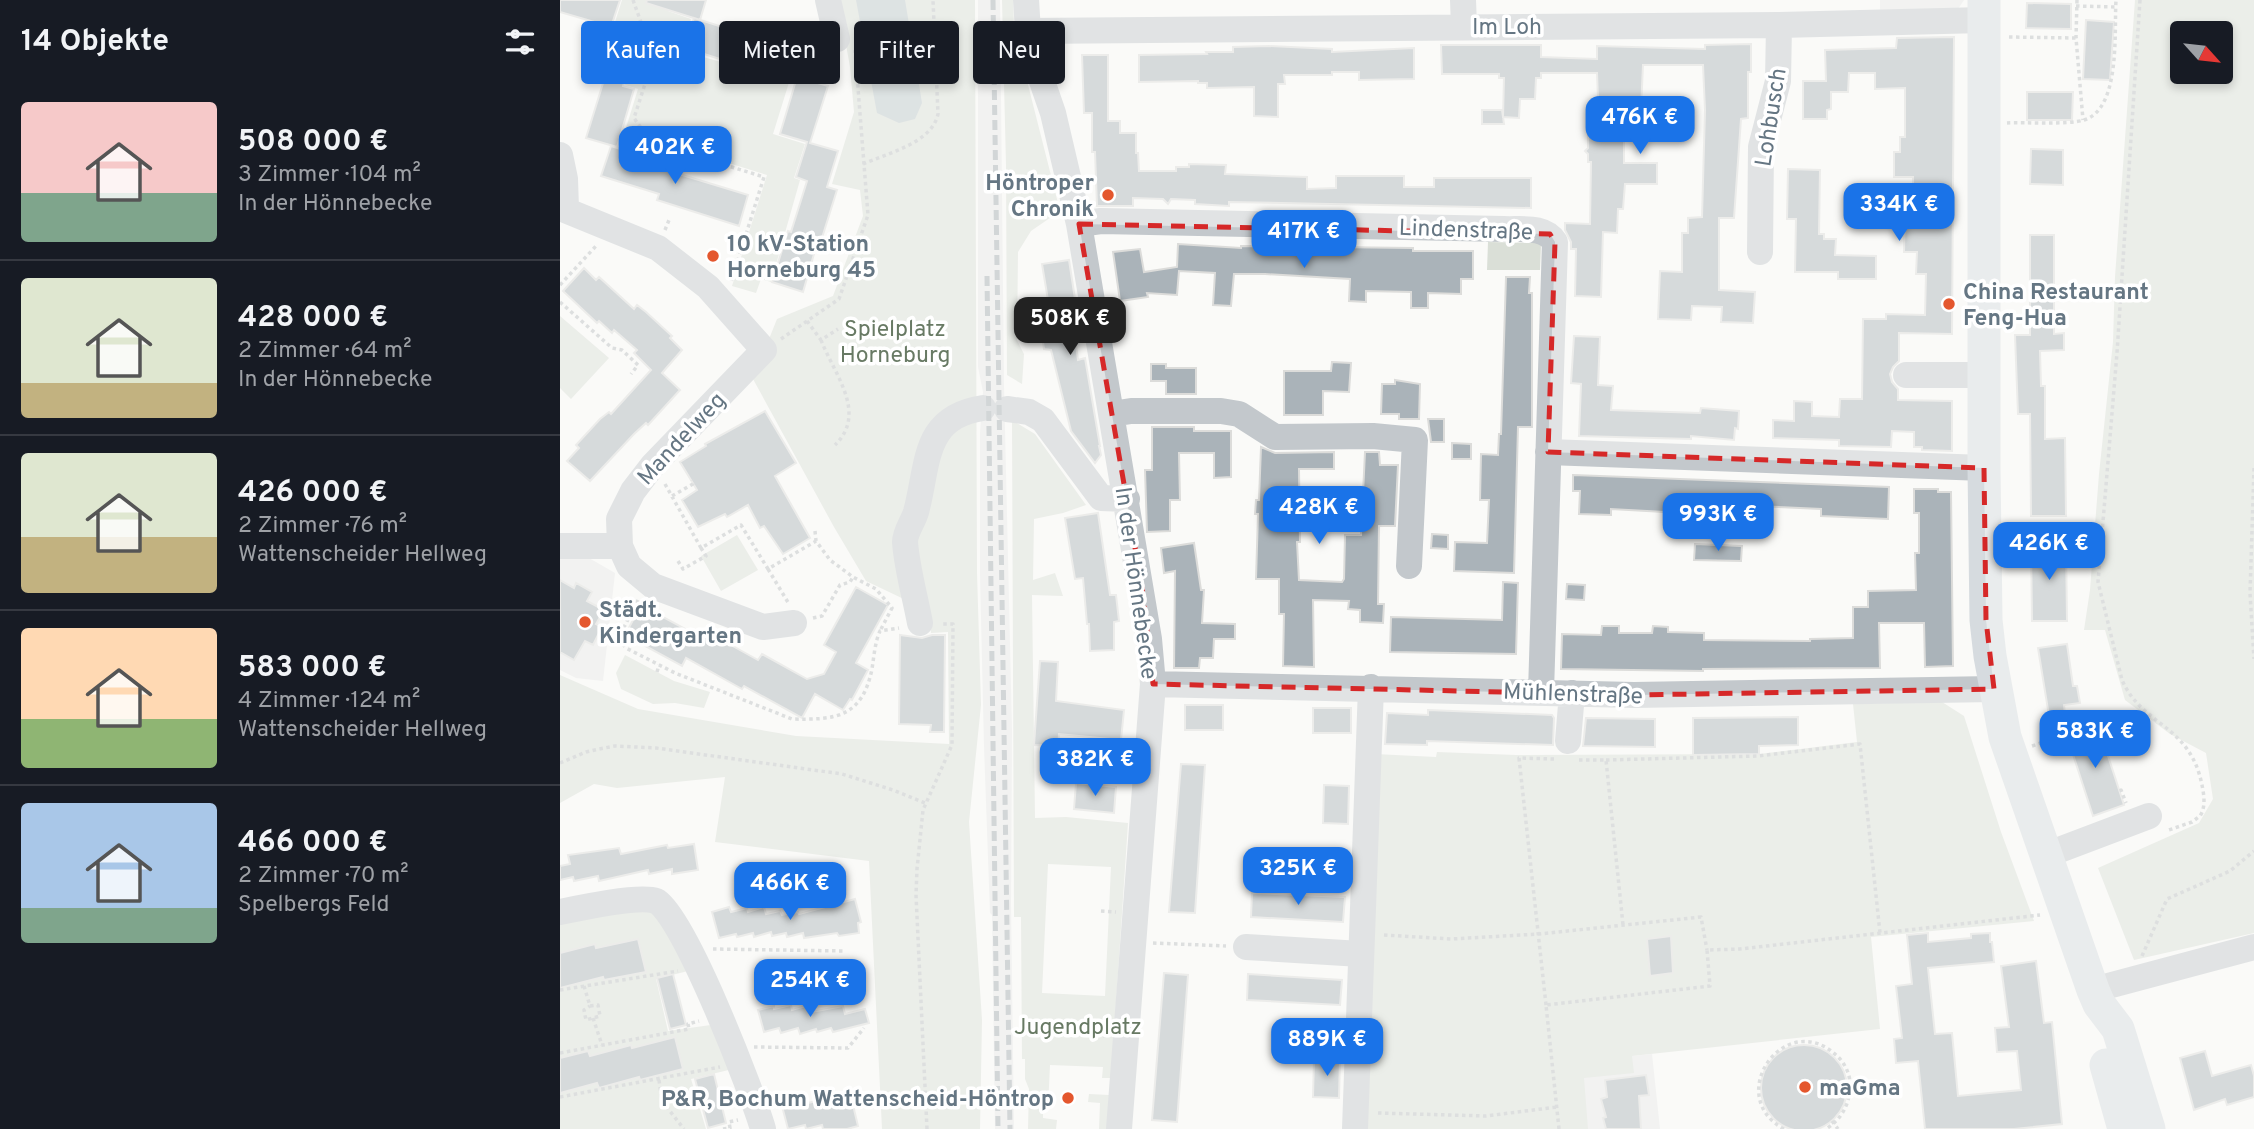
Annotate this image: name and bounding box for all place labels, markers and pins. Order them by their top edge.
pin: 476K € [1583,96,1697,156]
pin: 402K € [618,127,732,186]
place label: Höntroper Chronik [985,170,1094,225]
pin: 334K € [1842,184,1956,243]
marker: Höntroper Chronik [1100,187,1116,203]
pin: 417K € [1247,210,1361,270]
place label: 10 kV-Station Horneburg 45 [727,231,876,286]
marker: 10 kV-Station Horneburg 45 [705,248,721,264]
place label: China Restaurant Feng-Hua [1963,279,2149,334]
marker: China Restaurant Feng-Hua [1941,296,1957,312]
pin: 508K € [1013,298,1127,357]
pin: 428K € [1262,486,1376,546]
pin: 993K € [1661,494,1775,553]
pin: 426K € [1992,522,2106,582]
place label: Städt. Kindergarten [599,597,742,652]
marker: Städt. Kindergarten [577,614,593,630]
pin: 583K € [2038,710,2152,770]
pin: 382K € [1038,738,1152,798]
pin: 325K € [1241,848,1355,907]
pin: 466K € [733,862,847,922]
pin: 254K € [753,960,867,1019]
pin: 889K € [1270,1018,1384,1078]
place label: maGma [1819,1075,1901,1104]
marker: maGma [1797,1079,1813,1095]
place label: P&R, Bochum Wattenscheid-Höntrop [661,1086,1054,1115]
marker: P&R, Bochum Wattenscheid-Höntrop [1060,1090,1076,1106]

